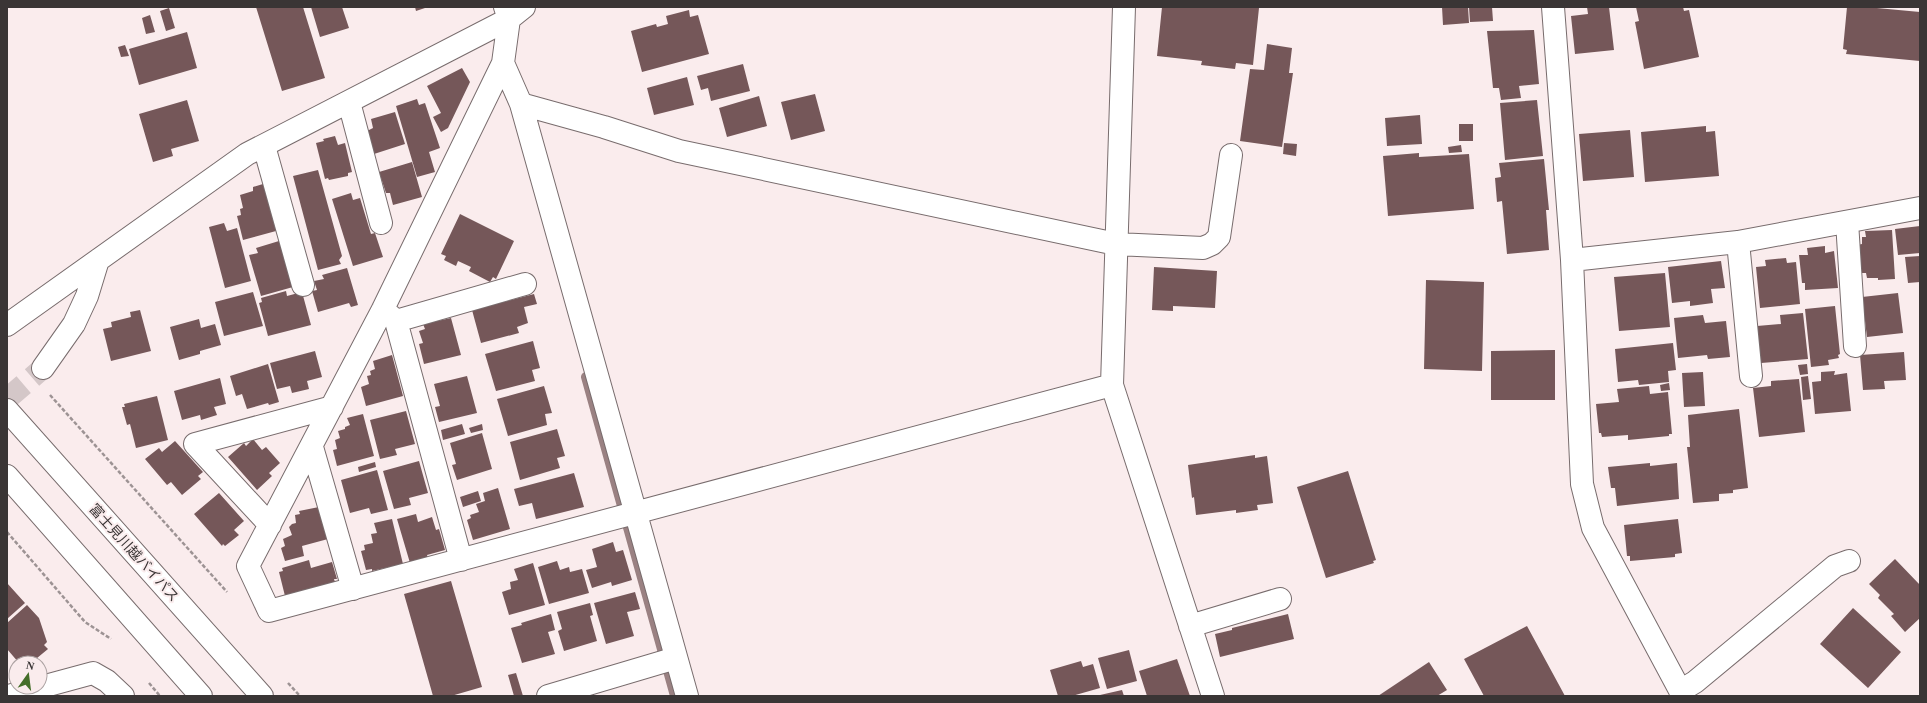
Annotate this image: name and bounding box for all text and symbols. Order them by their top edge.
street label: 富士見川越バイパス [86,501,182,605]
north arrow [8,655,48,695]
text: N [25,659,36,672]

